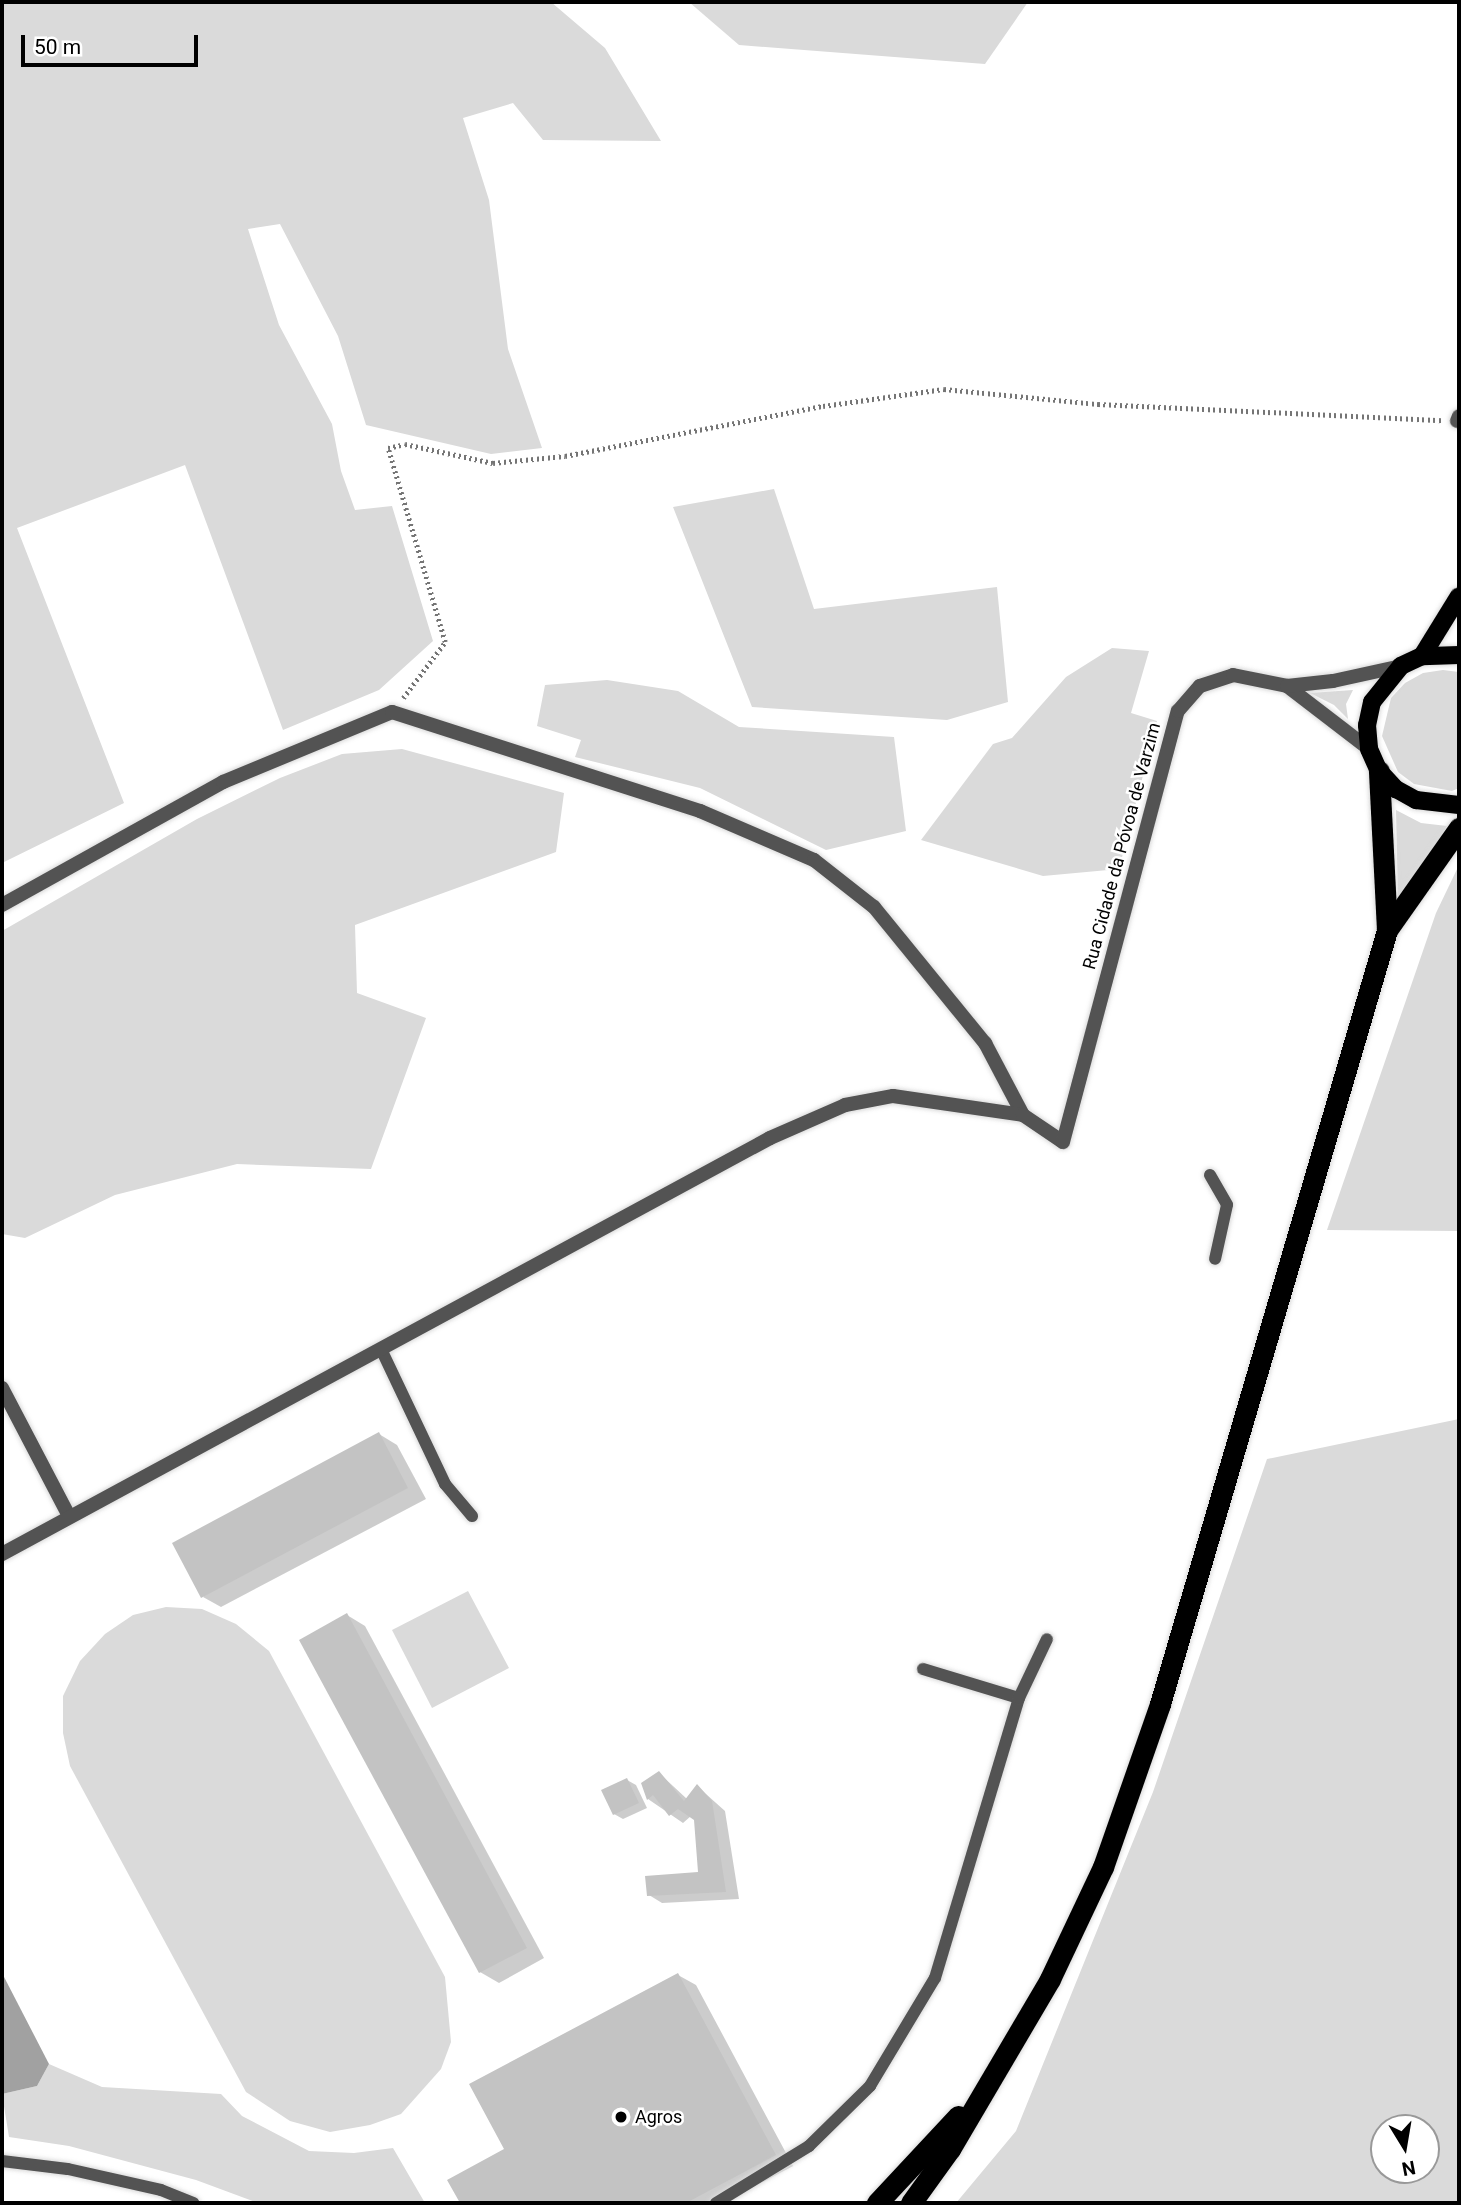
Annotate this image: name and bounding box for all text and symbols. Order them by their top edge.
scale bar [24,21,201,65]
text: 50 m [34,35,81,59]
street label: Rua Cidade da Póvoa de Varzim [1079,720,1165,972]
place label: Agros [635,2106,682,2128]
marker: Agros [613,2109,629,2125]
north arrow [1370,2114,1440,2184]
text: N [1400,2156,1417,2181]

